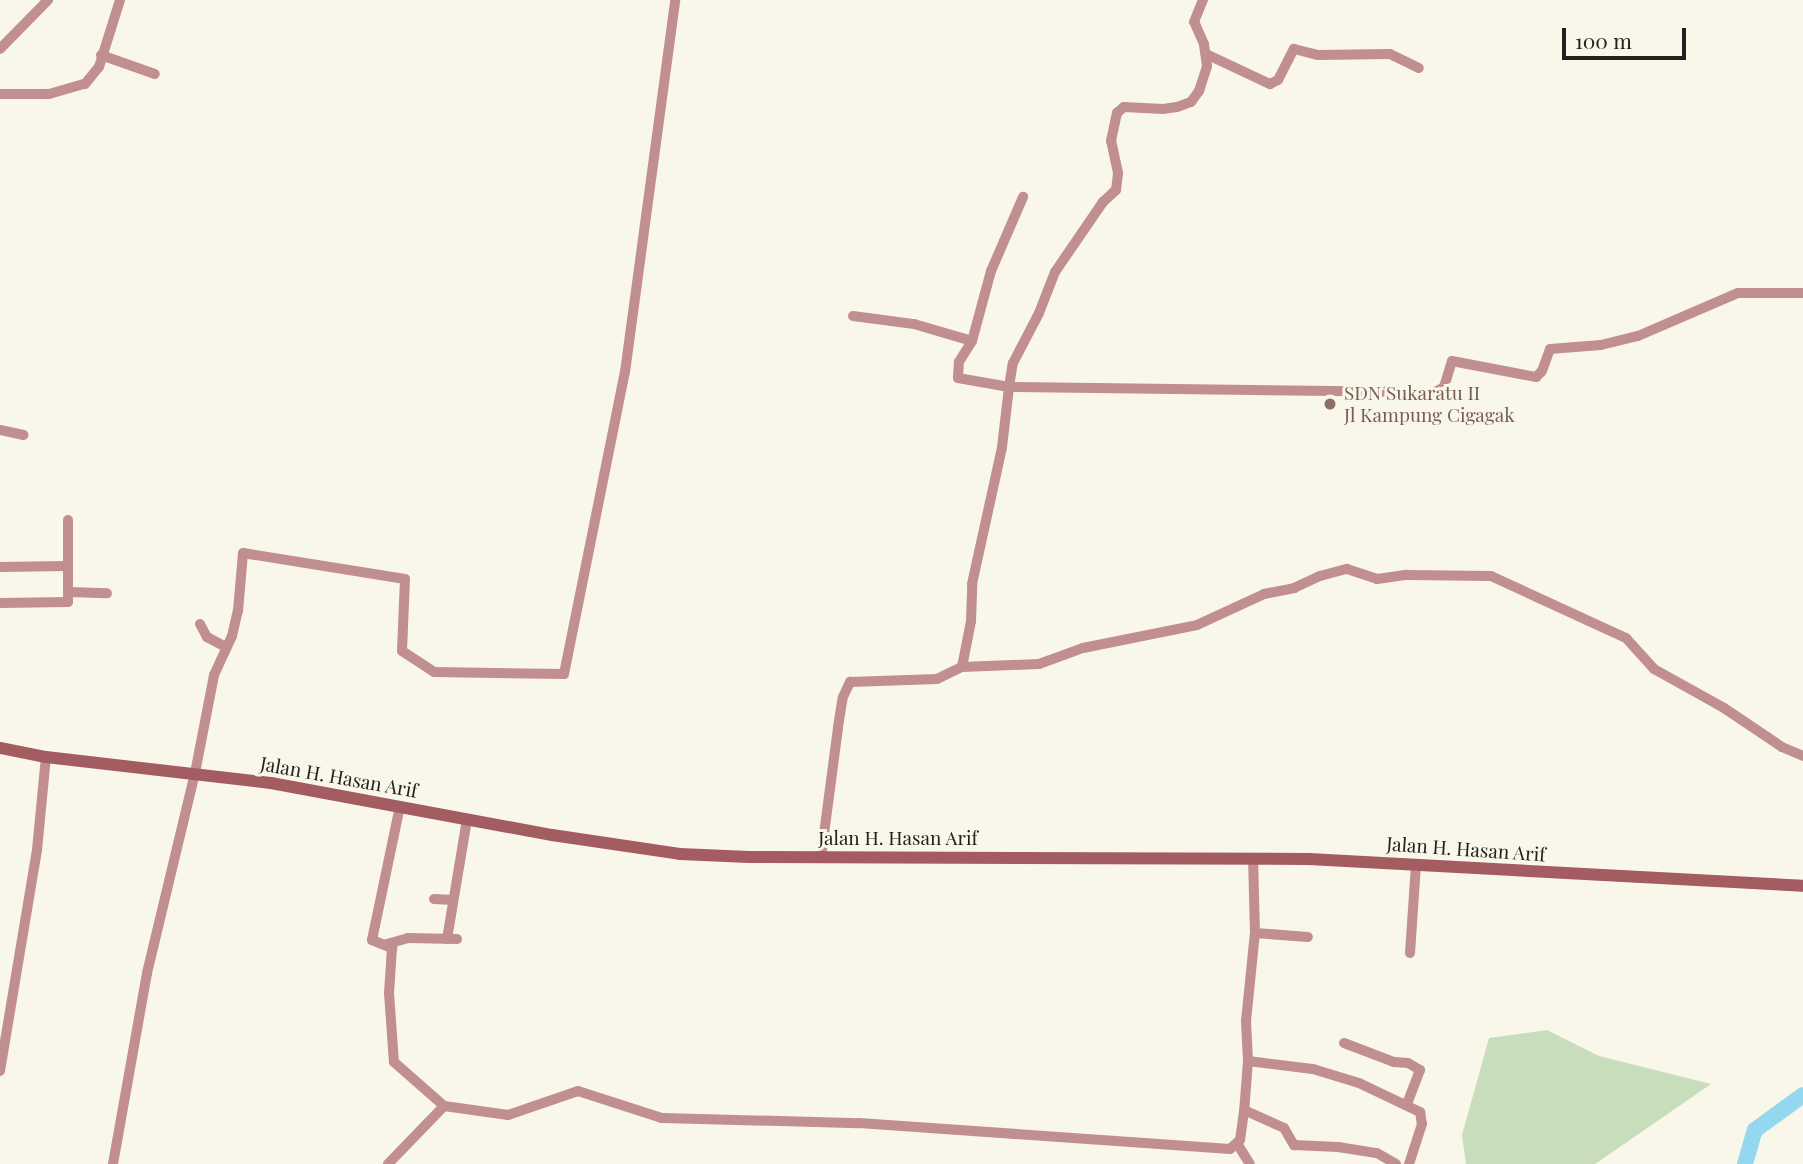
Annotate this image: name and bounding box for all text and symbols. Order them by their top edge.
scale bar [1565,14,1689,58]
text: 100 m [1575,26,1632,54]
place label: SDN Sukaratu II Jl Kampung Cigagak [1344,382,1515,426]
marker: SDN Sukaratu II Jl Kampung Cigagak [1322,396,1338,412]
street label: Jalan H. Hasan Arif [258,752,420,802]
street label: Jalan H. Hasan Arif [818,827,978,849]
street label: Jalan H. Hasan Arif [1385,832,1547,866]

